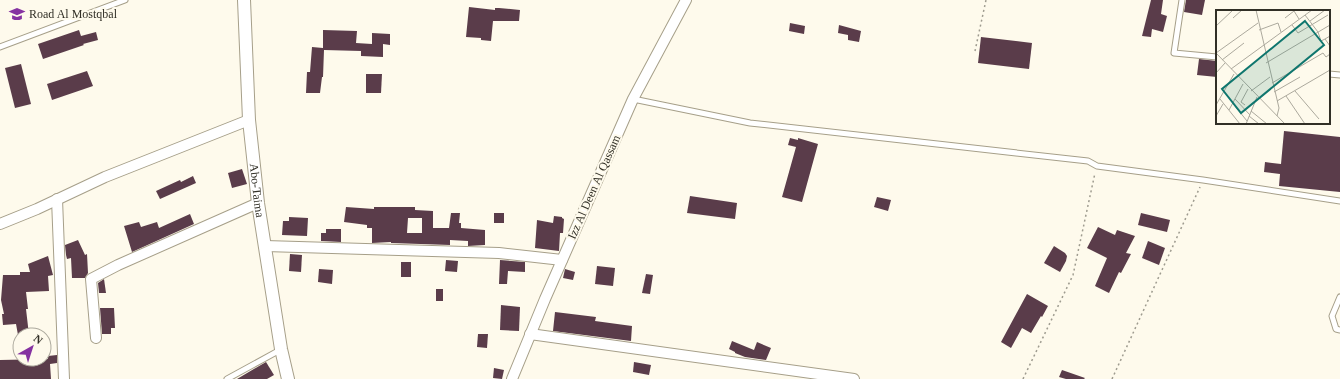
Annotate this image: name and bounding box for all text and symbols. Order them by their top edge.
school or university icon: Road Al Mostqbal [8,5,26,23]
place label: Road Al Mostqbal [29,7,118,21]
inset map [1216,10,1330,124]
street label: Izz Al Deen Al Qassam [565,132,624,241]
street label: Abo-Taima [247,163,267,219]
north arrow [12,327,52,367]
text: N [31,332,45,346]

